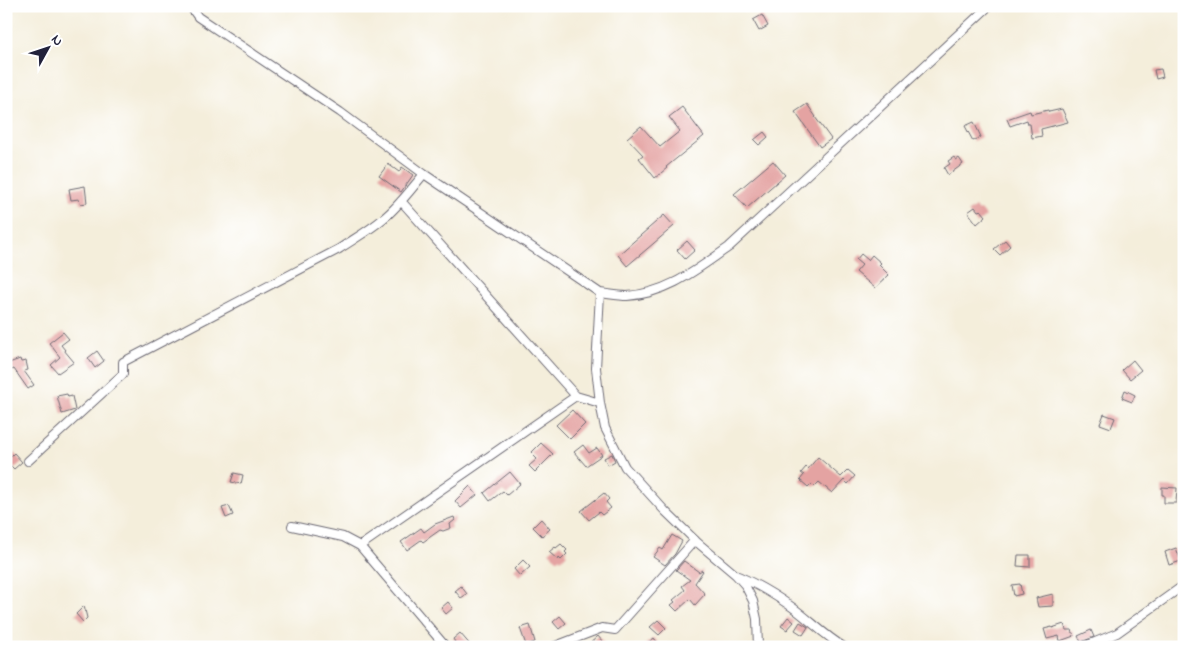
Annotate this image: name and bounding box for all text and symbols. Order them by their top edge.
north arrow [22,22,72,72]
text: N [46,30,68,51]

